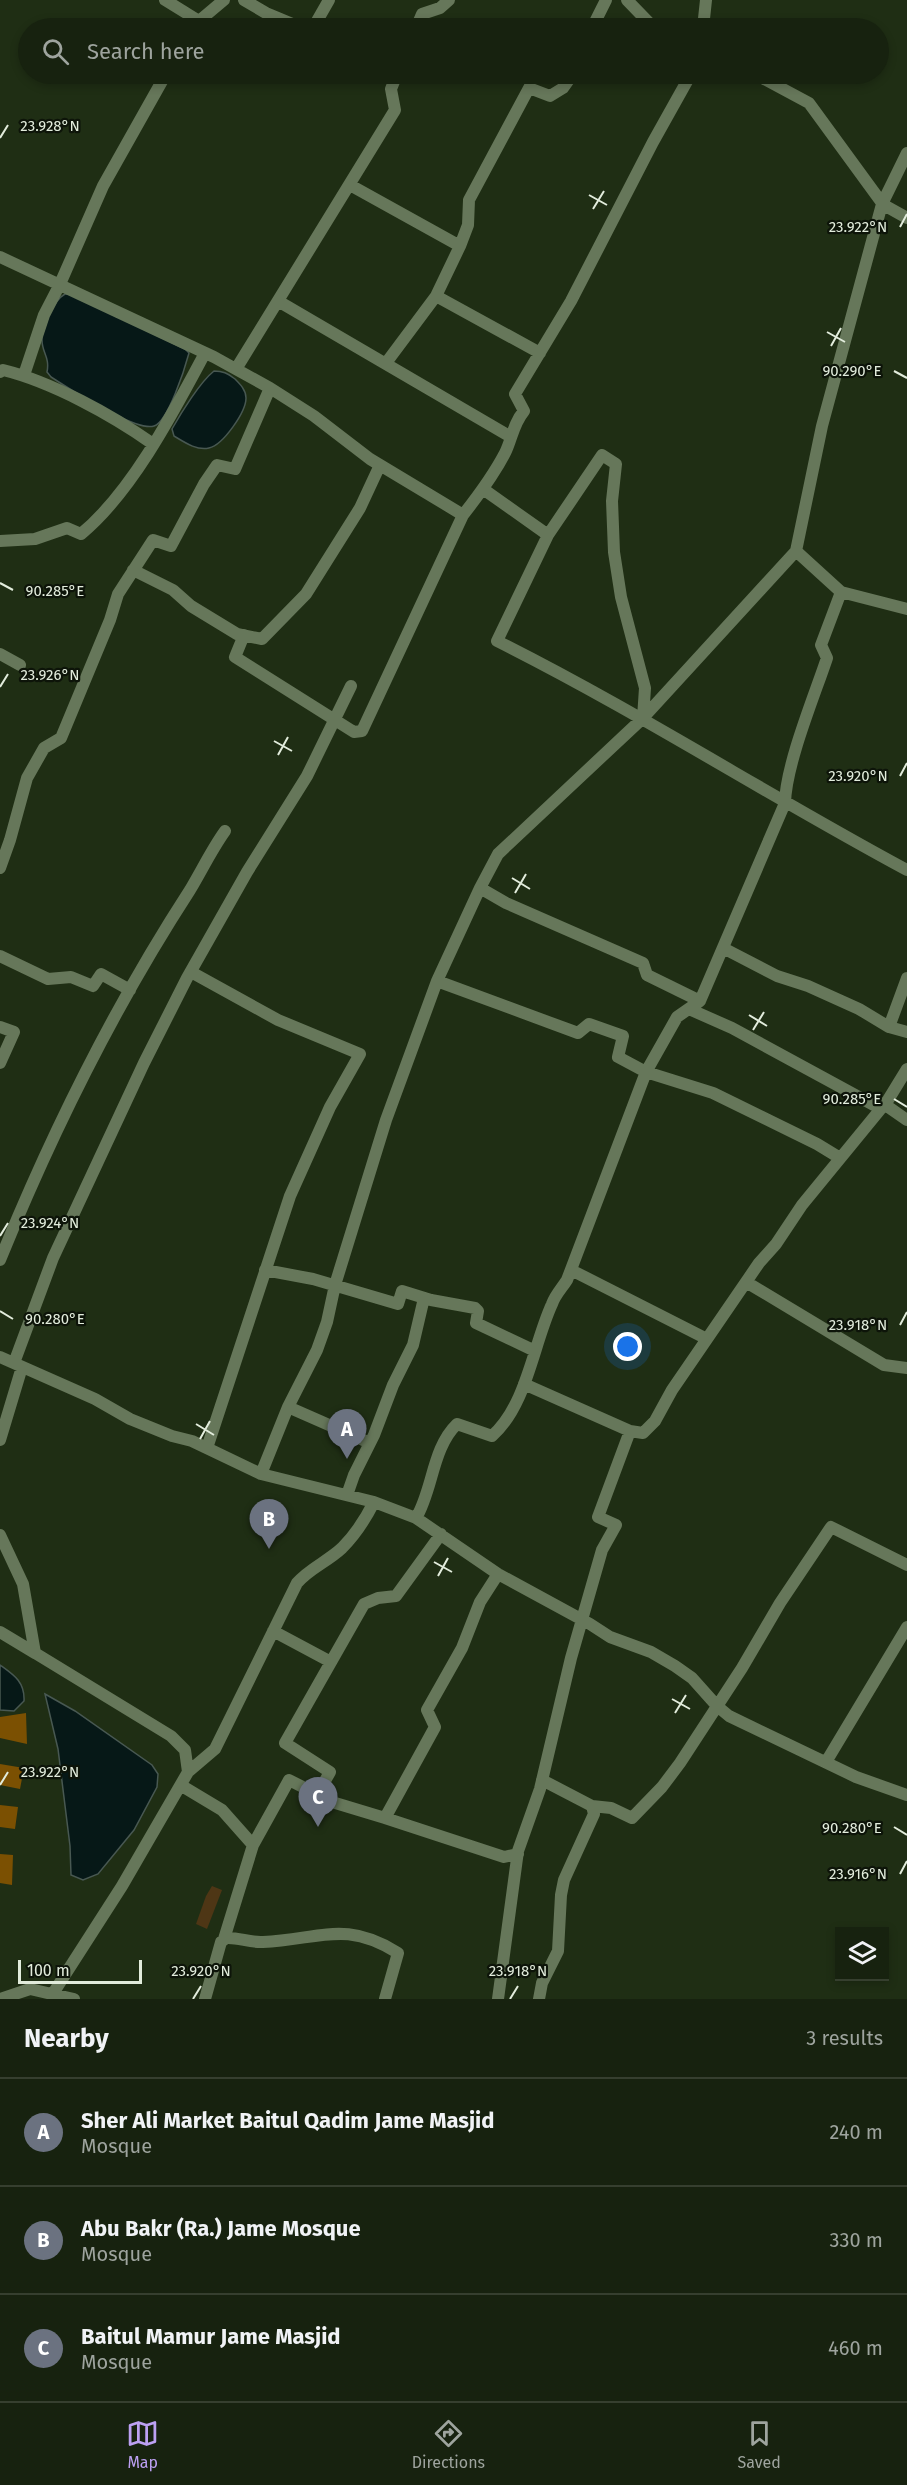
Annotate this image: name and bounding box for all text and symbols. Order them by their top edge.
search box [18,18,889,84]
icon: search [39,35,72,68]
text: Search here [87,38,205,65]
text: 23.928°N [20,117,80,135]
text: 23.922°N [829,218,887,236]
text: 90.290°E [822,362,882,380]
text: 90.285°E [26,582,84,600]
text: 23.926°N [21,666,79,684]
text: 23.920°N [828,767,888,785]
text: 90.285°E [823,1090,881,1108]
text: 23.924°N [21,1214,79,1232]
text: 90.280°E [25,1310,85,1328]
text: 23.918°N [829,1316,887,1334]
your location [613,1332,642,1361]
pin: A [328,1410,366,1459]
pin: B [250,1500,288,1549]
text: 23.922°N [21,1763,79,1781]
pin: C [298,1778,338,1827]
text: 90.280°E [822,1819,882,1837]
text: 23.916°N [829,1865,887,1883]
map controls [835,1927,889,1981]
button: layers [835,1927,889,1981]
scale bar [18,1957,142,1984]
text: 100 m [27,1961,70,1980]
text: 23.920°N [171,1962,231,1980]
text: 23.918°N [489,1962,547,1980]
text: Nearby [24,2023,109,2054]
text: 3 results [806,2026,883,2050]
text: Sher Ali Market Baitul Qadim Jame Masjid [81,2107,494,2134]
text: A [38,2120,49,2144]
text: 240 m [829,2120,883,2144]
text: Mosque [81,2134,152,2158]
text: Abu Bakr (Ra.) Jame Mosque [81,2215,361,2242]
text: B [37,2228,50,2252]
text: 330 m [829,2228,883,2252]
text: Mosque [81,2242,152,2266]
text: Baitul Mamur Jame Masjid [81,2323,341,2350]
text: C [38,2336,49,2360]
text: 460 m [828,2336,883,2360]
text: Mosque [81,2350,152,2374]
tab: Map [126,2417,159,2472]
tab: Directions [412,2417,485,2472]
tab: Saved [737,2417,781,2472]

